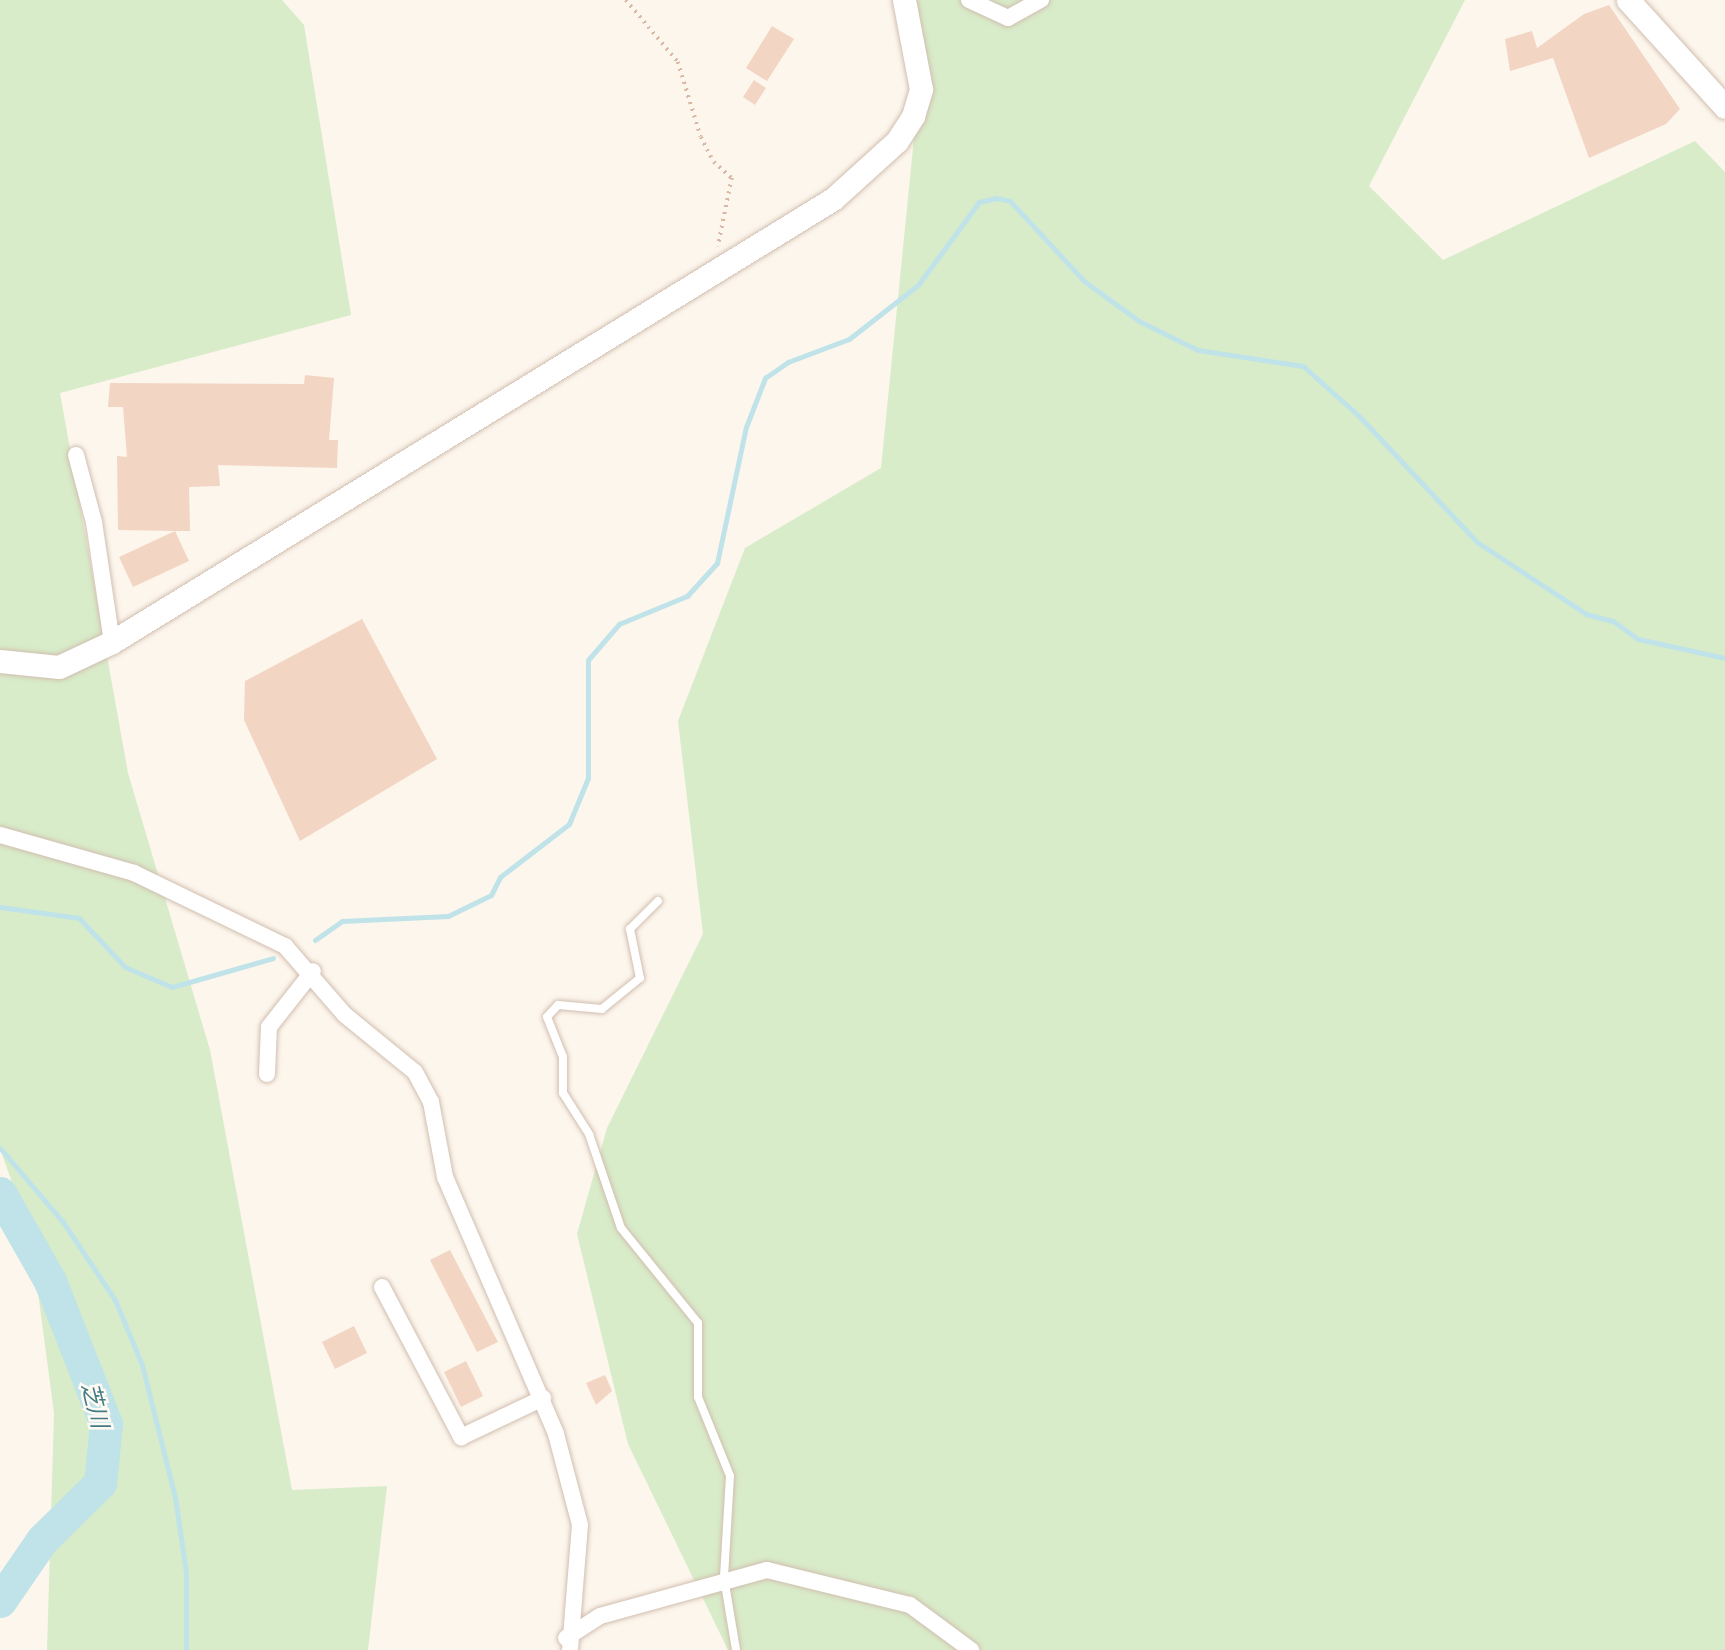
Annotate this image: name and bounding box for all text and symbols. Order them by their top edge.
water label: 芝川 [77,1379,115,1431]

